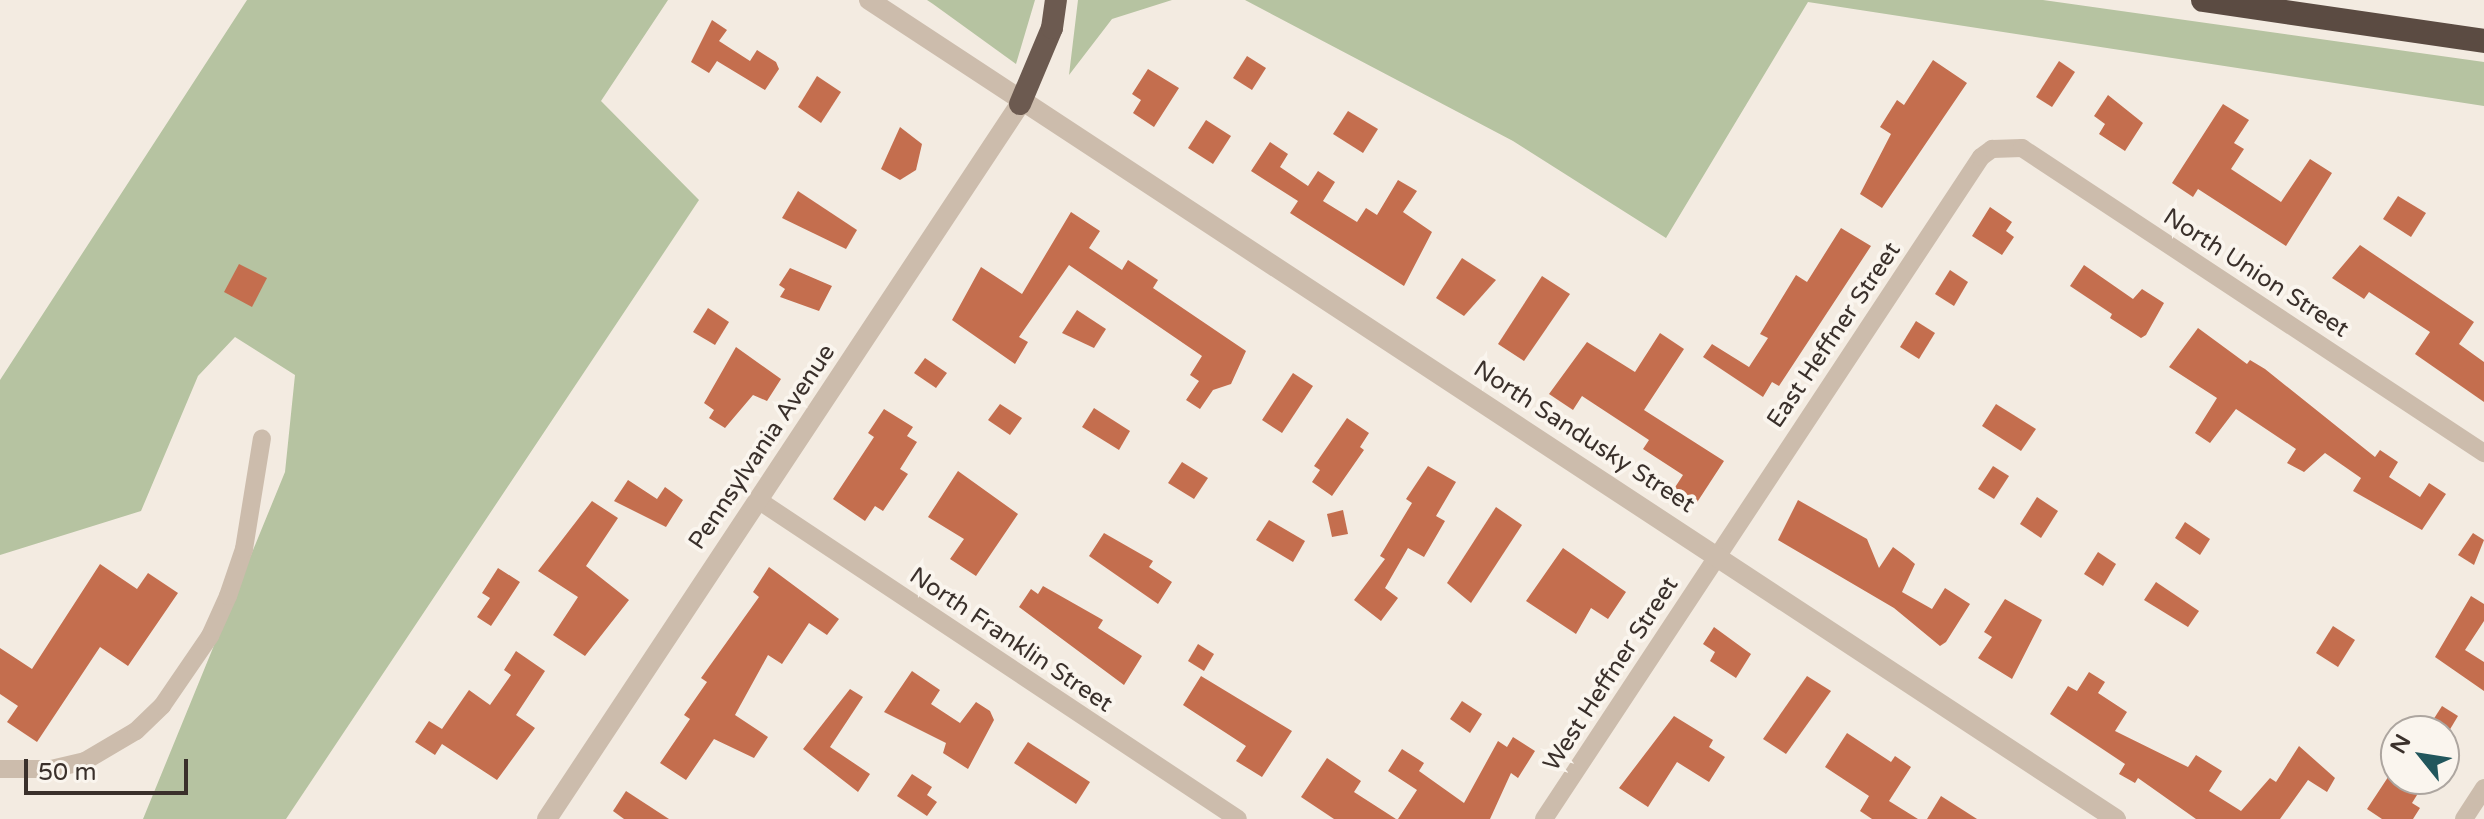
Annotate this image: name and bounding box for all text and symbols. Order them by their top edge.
street label: North Union Street [2158,202,2354,344]
street label: East Heffner Street [1761,237,1907,433]
street label: Pennsylvania Avenue [683,339,841,555]
street label: North Sandusky Street [1468,355,1700,519]
street label: North Franklin Street [904,561,1118,719]
street label: West Heffner Street [1537,571,1685,777]
north arrow [2380,715,2460,795]
text: N [2385,730,2417,758]
scale bar [28,743,192,793]
text: 50 m [38,758,96,787]

